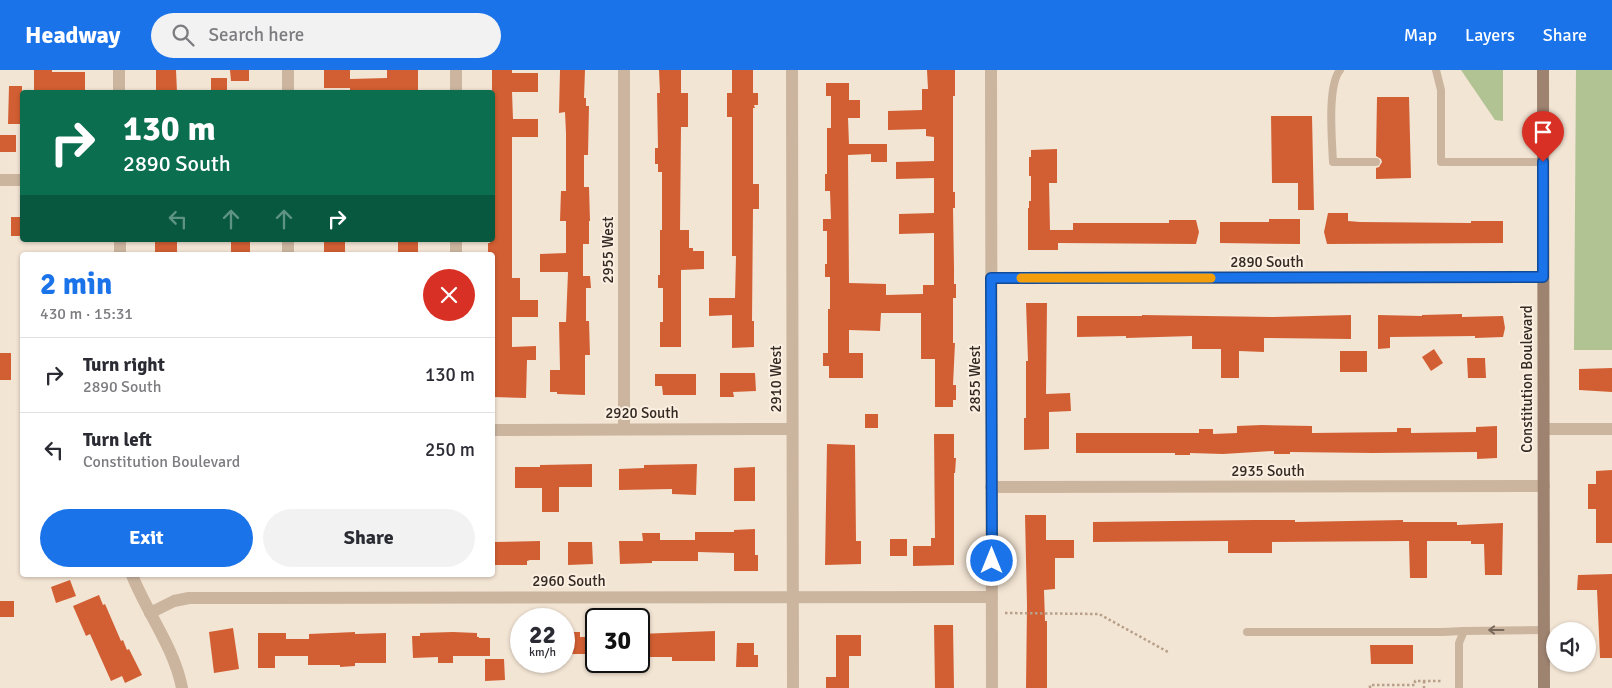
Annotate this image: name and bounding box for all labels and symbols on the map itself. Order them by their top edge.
pin [1522,111,1564,162]
street label: 2955 West [599,216,617,284]
street label: 2890 South [1230,253,1304,271]
street label: Constitution Boulevard [1518,305,1536,453]
street label: 2910 West [767,345,785,413]
street label: 2855 West [966,345,984,413]
street label: 2920 South [605,404,679,422]
street label: 2935 South [1231,462,1305,480]
position arrow [965,534,1017,586]
street label: 2960 South [532,572,606,590]
speed limit sign: 30 [585,608,650,673]
one-way arrow [1488,626,1504,635]

